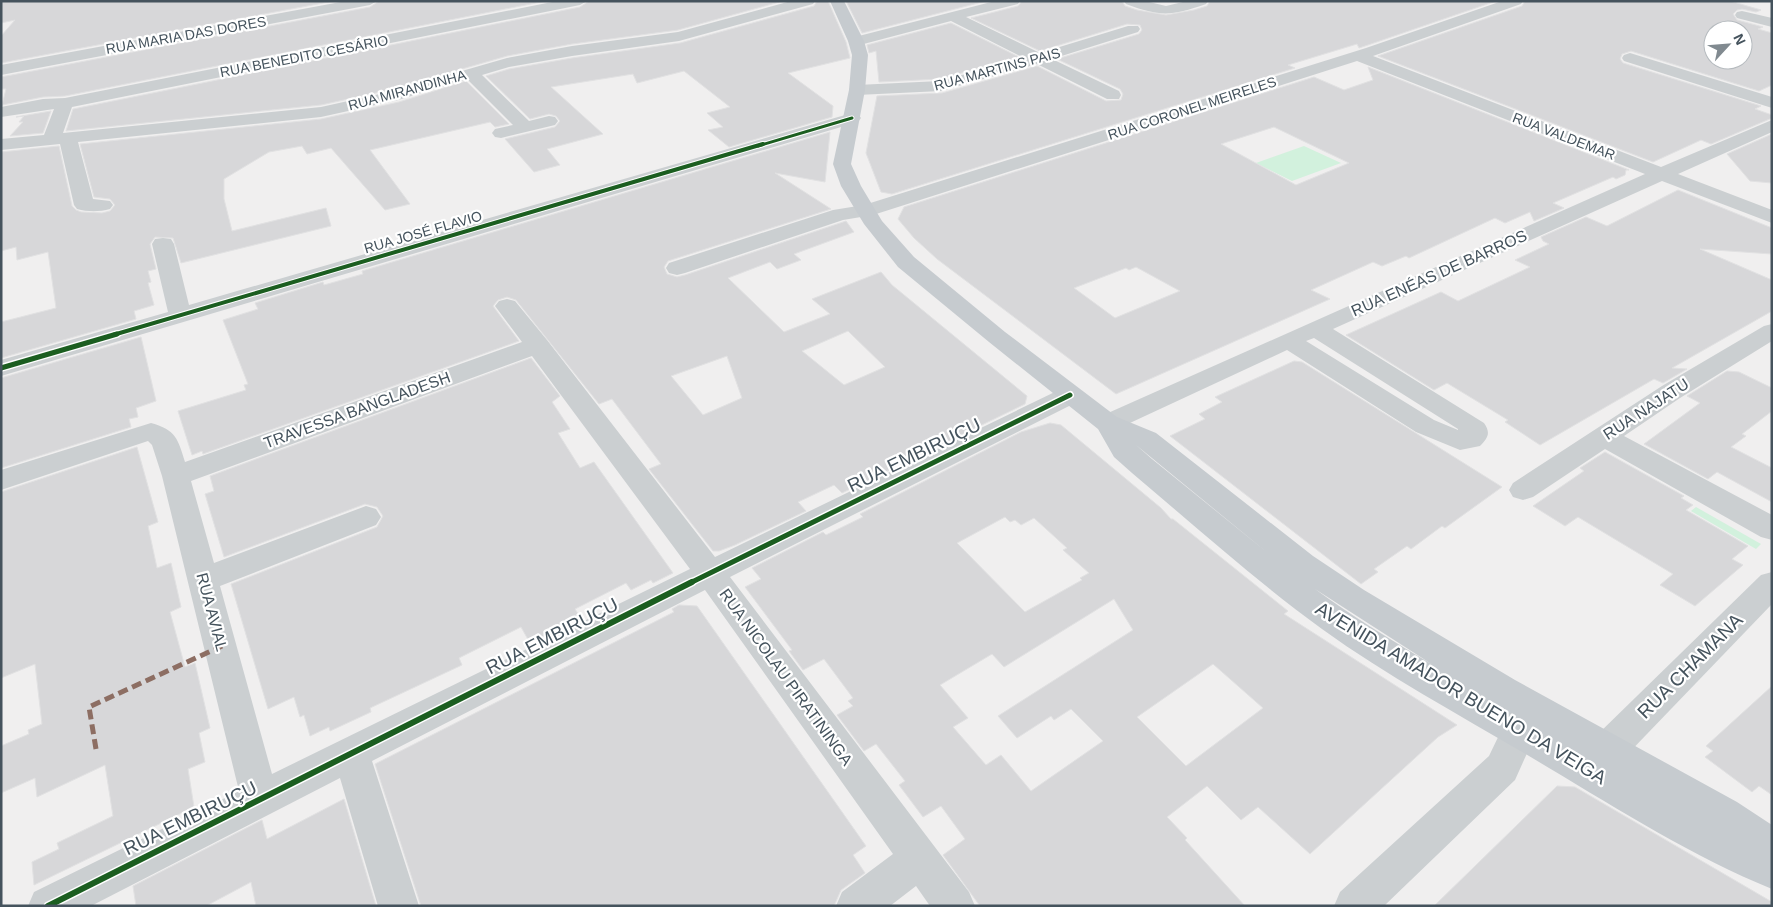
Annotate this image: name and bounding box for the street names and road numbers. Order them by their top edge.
street label: RUA MARIA DAS DORES [105,13,267,57]
street label: RUA BENEDITO CESÁRIO [219,32,390,80]
street label: RUA MARTINS PAIS [932,44,1062,94]
street label: RUA MIRANDINHA [346,66,468,113]
street label: RUA CORONEL MEIRELES [1106,73,1278,143]
street label: RUA VALDEMAR [1510,109,1618,163]
street label: RUA JOSÉ FLAVIO [362,207,484,256]
street label: RUA ENÉAS DE BARROS [1348,226,1529,319]
street label: TRAVESSA BANGLADESH [261,368,453,452]
street label: RUA NAJATU [1600,375,1692,443]
street label: RUA EMBIRUÇU [844,414,984,496]
street label: RUA AVIAL [193,571,231,653]
street label: RUA NICOLAU PIRATININGA [716,585,856,769]
street label: RUA EMBIRUÇU [482,594,622,678]
street label: AVENIDA AMADOR BUENO DA VEIGA [1312,598,1610,789]
street label: RUA CHAMANA [1633,609,1747,723]
street label: RUA EMBIRUÇU [120,777,260,859]

